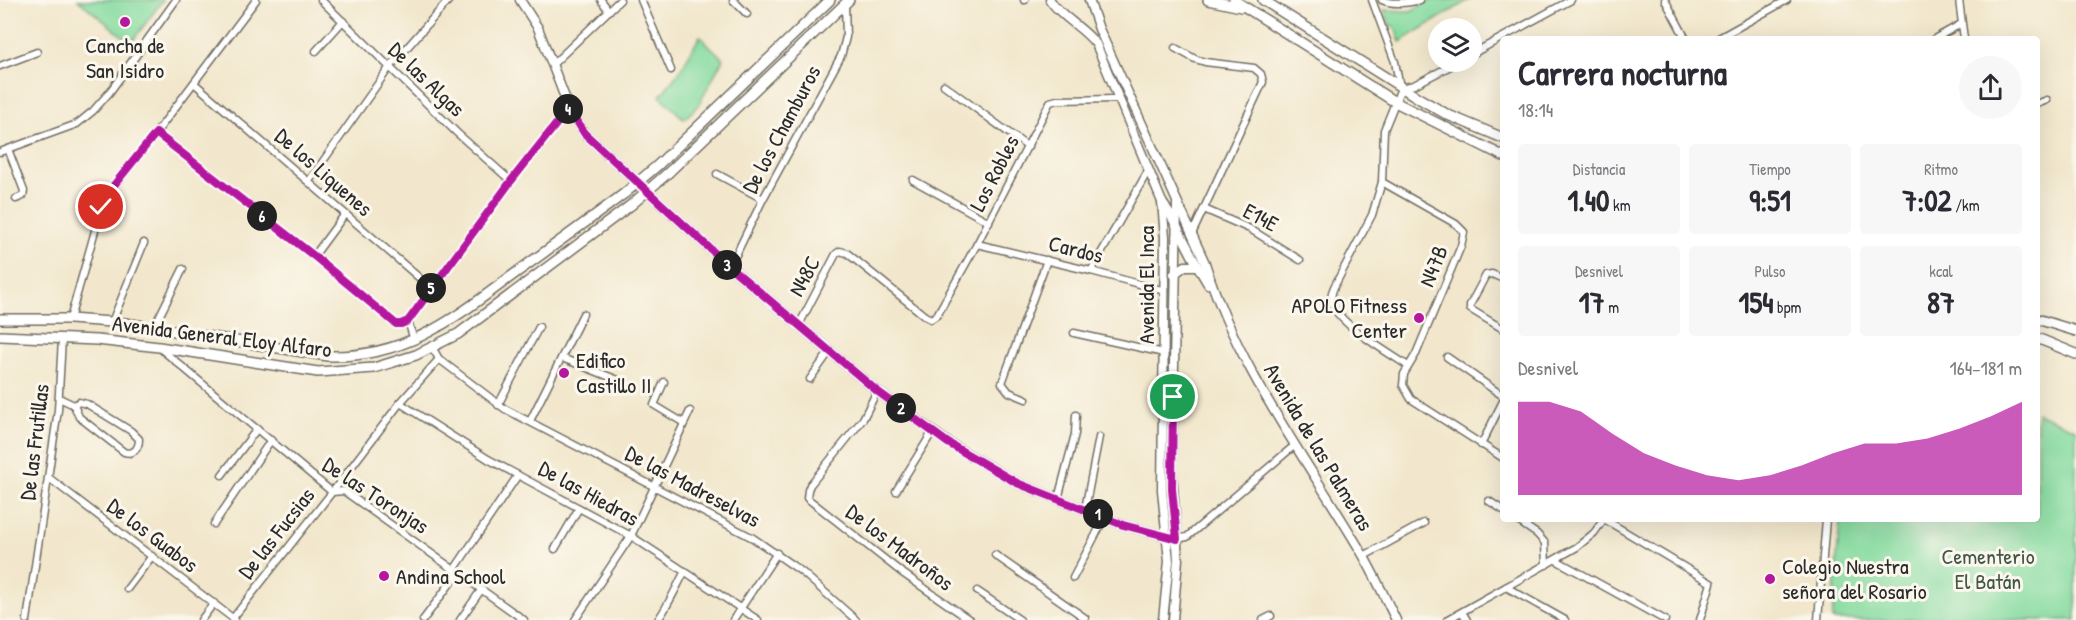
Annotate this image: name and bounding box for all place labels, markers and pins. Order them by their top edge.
marker: Cancha de San Isidro [118,15,132,29]
place label: Cancha de San Isidro [85,30,165,85]
pin: 4 [553,94,583,124]
pin [75,181,126,232]
pin: 6 [247,201,277,231]
pin: 3 [712,250,742,280]
pin: 5 [416,273,446,303]
place label: APOLO Fitness Center [1292,290,1408,345]
marker: APOLO Fitness Center [1412,311,1426,325]
place label: Edifico Castillo II [576,345,651,400]
marker: Edifico Castillo II [557,366,571,380]
pin [1147,371,1198,422]
pin: 2 [886,393,916,423]
pin: 1 [1083,499,1113,529]
place label: Colegio Nuestra señora del Rosario [1782,551,1927,606]
place label: Andina School [396,561,505,591]
marker: Andina School [377,569,391,583]
marker: Colegio Nuestra señora del Rosario [1763,572,1777,586]

